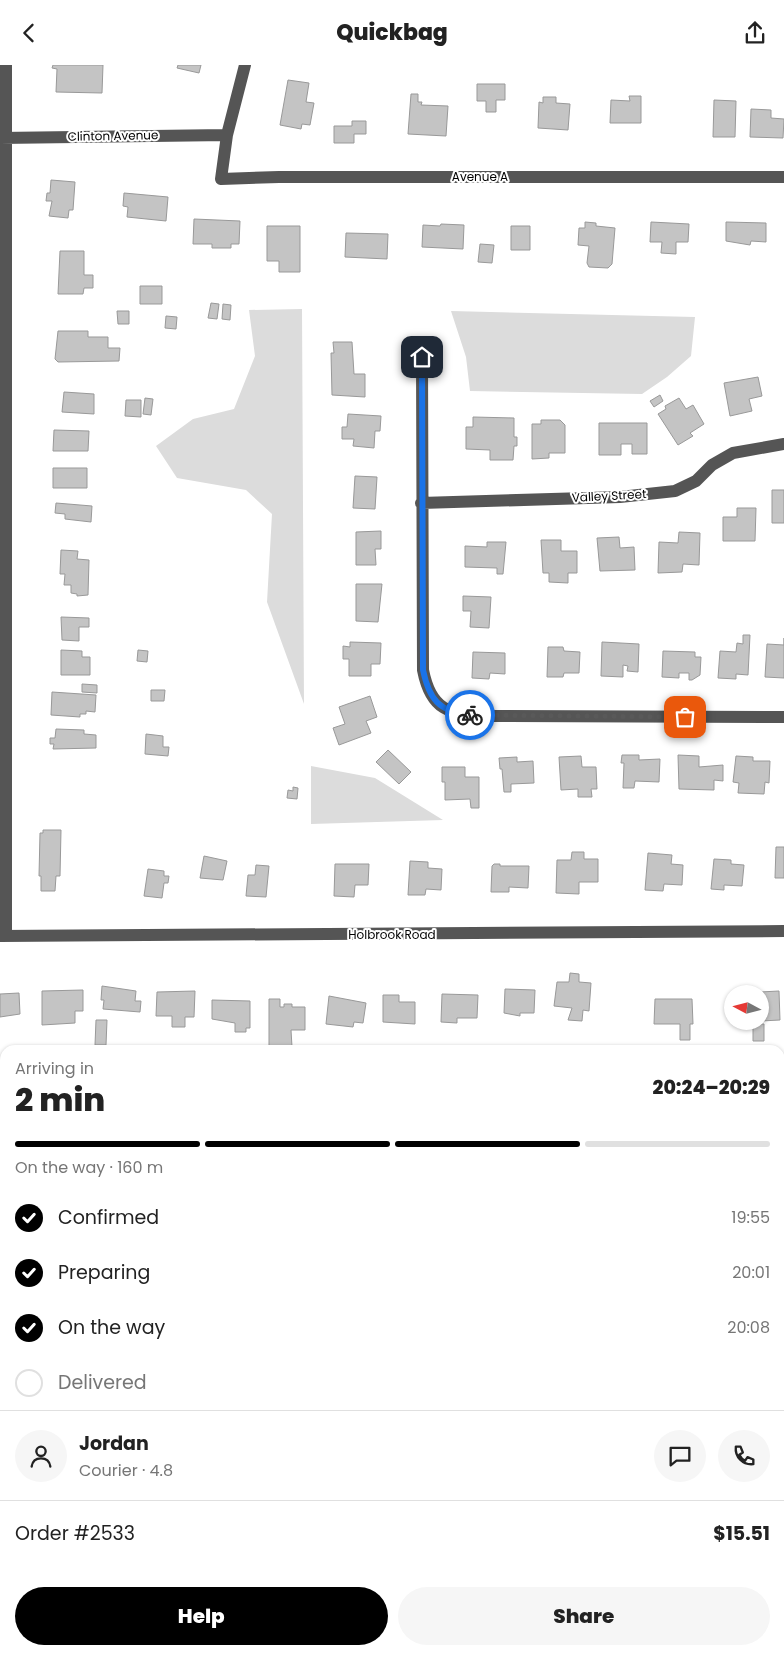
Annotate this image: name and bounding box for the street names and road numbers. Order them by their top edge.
street label: Clinton Avenue [67,126,159,145]
street label: Avenue A [452,168,508,185]
street label: Valley Street [571,485,647,506]
street label: Holbrook Road [348,926,436,943]

